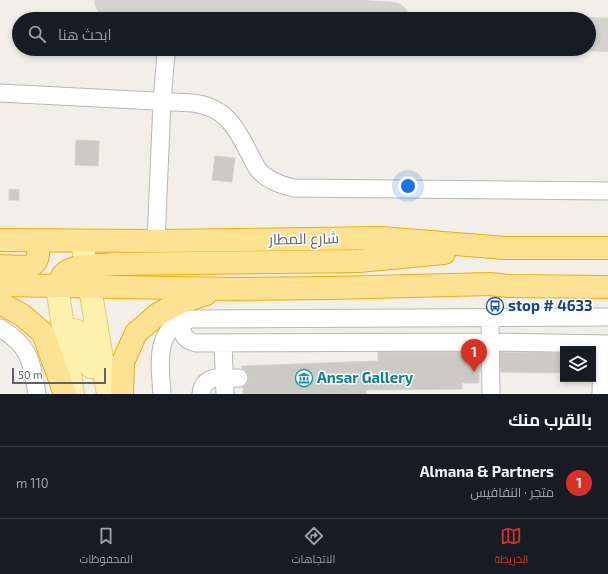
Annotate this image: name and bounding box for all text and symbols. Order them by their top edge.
search box [12,12,596,56]
icon: search [26,23,48,45]
text: ابحث هنا [58,25,111,43]
your location [398,176,418,196]
street label: شارع المطار [268,228,339,251]
bus stop icon: stop # 4633 [485,296,505,316]
place label: stop # 4633 [508,296,593,314]
pin: 1 [461,339,487,372]
map controls [560,346,596,382]
button: layers [560,346,596,382]
scale bar [12,366,106,385]
text: 50 m [18,368,43,381]
museum icon: Ansar Gallery [294,368,314,388]
place label: Ansar Gallery [317,368,414,387]
text: بالقرب منك [508,409,592,429]
text: Almana & Partners [420,462,554,480]
text: 110 m [16,475,48,491]
text: 1 [576,475,582,491]
text: متجر · النفافيس [470,484,554,500]
tab: المحفوظات [79,525,133,569]
tab: الاتجاهات [292,525,335,569]
tab: الخريطة [494,525,529,569]

